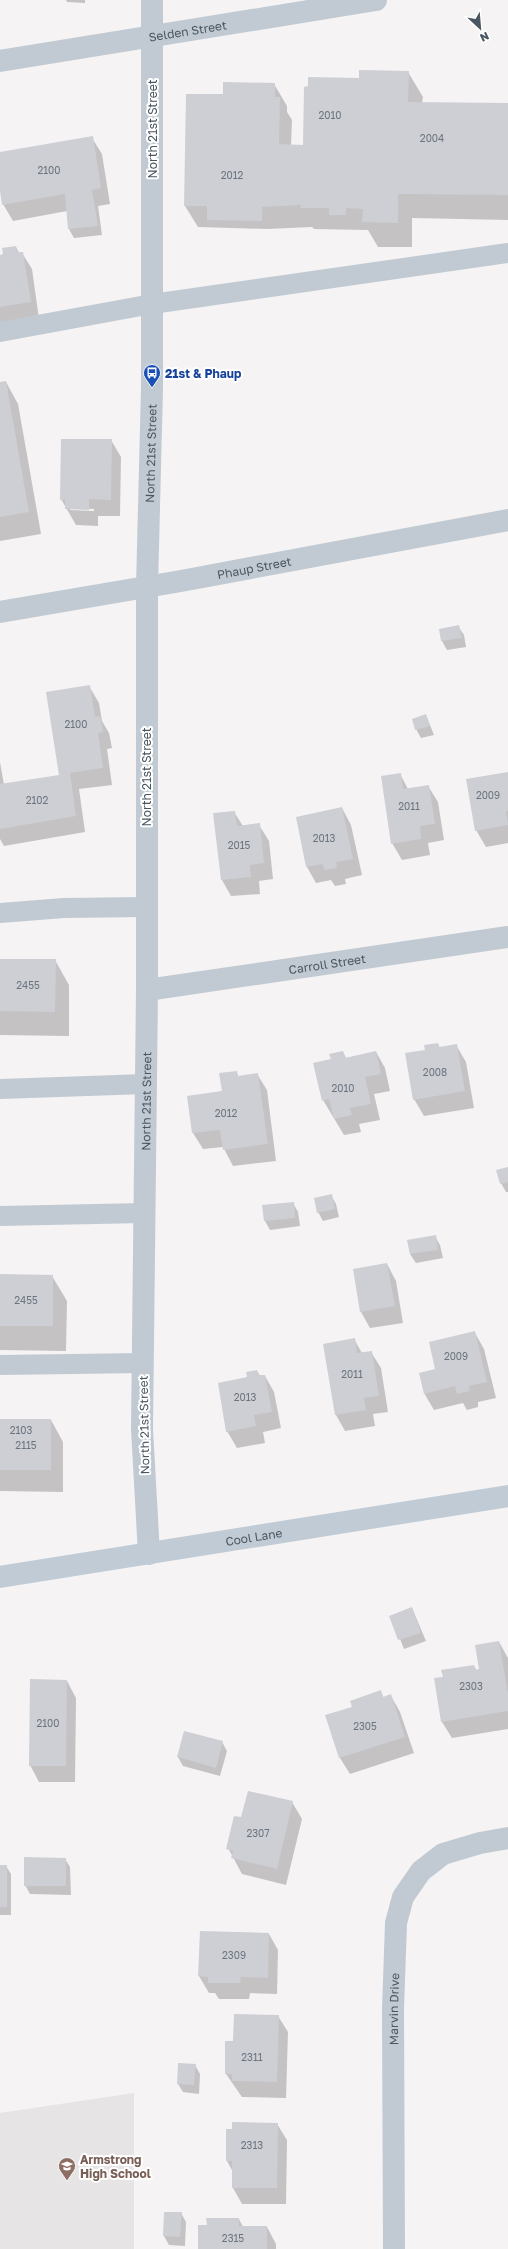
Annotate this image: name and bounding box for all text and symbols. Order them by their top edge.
north arrow [460,8,500,48]
street label: Selden Street [147,17,228,44]
text: N [478,30,491,45]
street label: North 21st Street [145,79,160,178]
house number: 2010 [318,109,342,121]
house number: 2004 [420,132,444,144]
house number: 2100 [37,164,61,176]
house number: 2012 [221,169,244,181]
bus stop icon: 21st & Phaup [142,363,162,388]
place label: 21st & Phaup [165,366,242,381]
street label: North 21st Street [142,403,159,503]
street label: Phaup Street [216,553,293,582]
house number: 2100 [64,718,88,730]
street label: North 21st Street [139,727,154,826]
house number: 2009 [476,789,500,801]
house number: 2102 [26,794,49,806]
house number: 2011 [398,800,420,812]
house number: 2013 [313,832,335,844]
house number: 2015 [228,839,251,851]
street label: Carroll Street [288,950,367,977]
house number: 2455 [16,979,40,991]
street label: North 21st Street [138,1051,154,1151]
house number: 2008 [423,1066,447,1078]
house number: 2010 [331,1082,355,1094]
house number: 2012 [215,1107,238,1119]
house number: 2455 [14,1294,38,1306]
house number: 2009 [444,1350,468,1362]
house number: 2011 [341,1368,363,1380]
street label: North 21st Street [136,1375,152,1475]
house number: 2013 [234,1391,256,1403]
house number: 2103 [10,1424,32,1436]
house number: 2115 [15,1439,37,1451]
street label: Cool Lane [224,1525,283,1548]
house number: 2303 [459,1680,483,1692]
house number: 2100 [36,1717,60,1729]
house number: 2305 [353,1720,377,1732]
house number: 2307 [246,1827,270,1839]
house number: 2309 [222,1949,246,1961]
street label: Marvin Drive [385,1973,402,2045]
house number: 2311 [241,2051,263,2063]
house number: 2313 [241,2139,263,2151]
place label: Armstrong High School [80,2152,151,2181]
school or university icon: Armstrong High School [57,2156,77,2181]
house number: 2315 [222,2232,244,2244]

